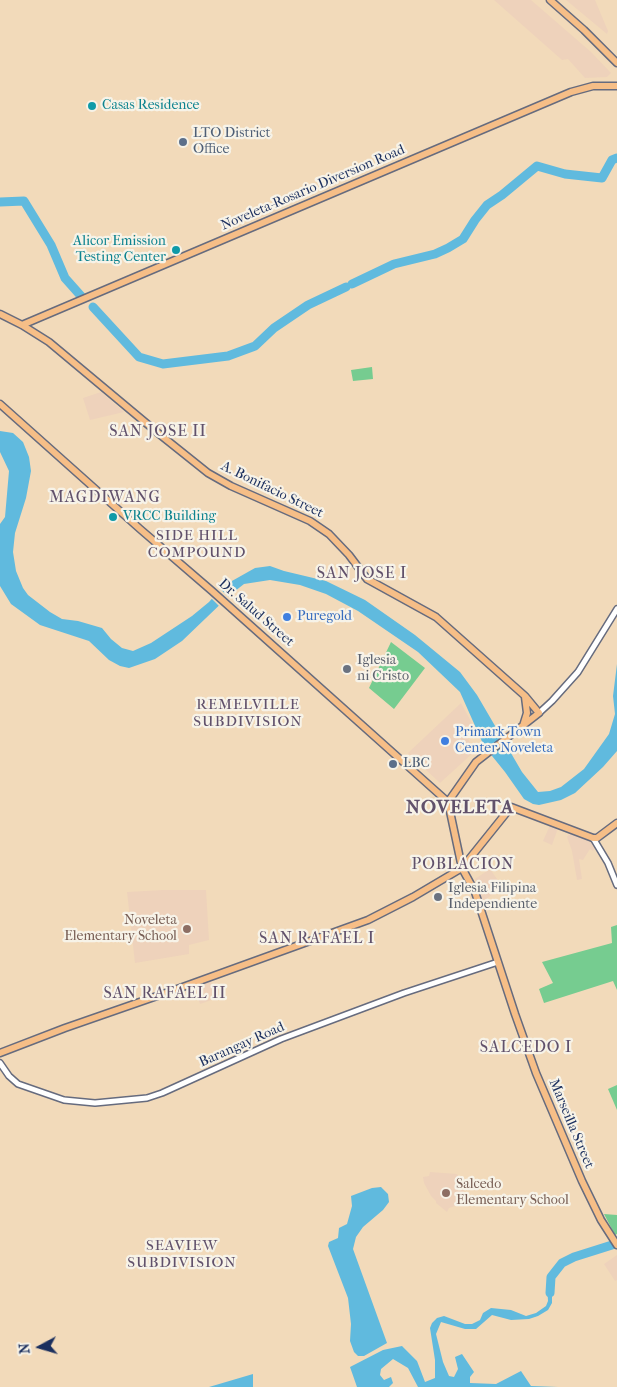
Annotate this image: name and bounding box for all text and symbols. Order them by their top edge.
place label: Casas Residence [102,98,200,114]
marker: Casas Residence [86,100,98,112]
place label: LTO District Office [193,126,271,158]
marker: LTO District Office [177,136,189,148]
street label: Noveleta-Rosario Diversion Road [219,142,407,234]
place label: Alicor Emission Testing Center [73,234,166,266]
marker: Alicor Emission Testing Center [170,244,182,256]
district label: SAN JOSE II [108,422,208,442]
street label: A. Bonifacio Street [218,458,326,522]
district label: MAGDIWANG [48,488,162,508]
place label: VRCC Building [123,509,216,525]
marker: VRCC Building [107,511,119,523]
district label: SIDE HILL COMPOUND [147,527,247,562]
district label: SAN JOSE I [316,564,408,584]
street label: Dr. Salud Street [215,576,297,650]
place label: Puregold [297,609,352,625]
marker: Puregold [281,611,293,623]
place label: Iglesia ni Cristo [357,653,409,686]
marker: Iglesia ni Cristo [341,663,353,675]
district label: REMELVILLE SUBDIVISION [192,696,304,731]
place label: Primark Town Center Noveleta [455,725,553,758]
marker: Primark Town Center Noveleta [439,735,451,747]
place label: LBC [403,756,430,772]
marker: LBC [387,758,399,770]
district label: NOVELETA [405,797,515,819]
district label: POBLACION [410,855,516,875]
place label: Iglesia Filipina Independiente [448,881,537,914]
marker: Iglesia Filipina Independiente [432,891,444,903]
place label: Noveleta Elementary School [64,913,177,946]
marker: Noveleta Elementary School [181,923,193,935]
district label: SAN RAFAEL I [258,929,376,949]
district label: SAN RAFAEL II [102,984,228,1004]
street label: Barangay Road [197,1019,287,1071]
district label: SALCEDO I [479,1038,573,1058]
street label: Marseilla Street [545,1077,597,1171]
place label: Salcedo Elementary School [456,1177,569,1210]
marker: Salcedo Elementary School [440,1187,452,1199]
district label: SEAVIEW SUBDIVISION [126,1237,238,1272]
north arrow [15,1322,65,1372]
text: N [16,1342,34,1355]

